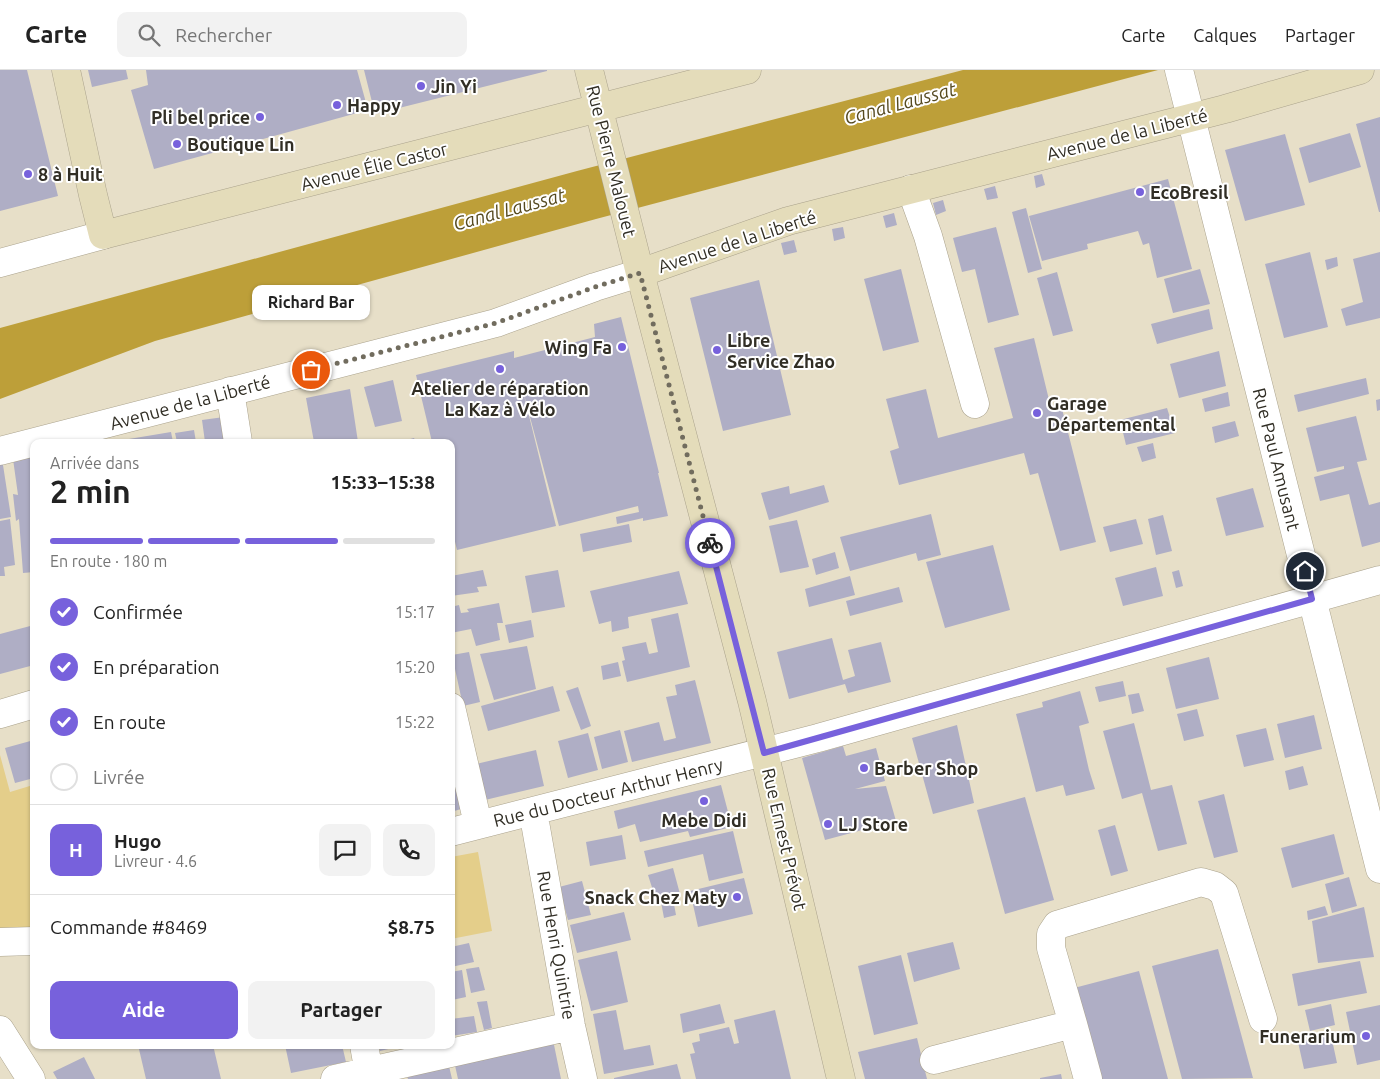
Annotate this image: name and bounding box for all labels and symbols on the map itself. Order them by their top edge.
place label: Jin Yi [431,76,477,96]
water label: Canal Laussat [842,77,959,128]
marker: Jin Yi [415,80,427,92]
street label: Rue Pierre Malouet [583,83,641,239]
place label: Happy [347,95,401,115]
marker: Happy [331,99,343,111]
street label: Avenue de la Liberté [1044,104,1210,164]
place label: Pli bel price [151,107,250,127]
marker: Pli bel price [254,111,266,123]
place label: Boutique Lin [187,134,294,154]
street label: Avenue Élie Castor [298,137,450,194]
marker: Boutique Lin [171,138,183,150]
place label: 8 à Huit [38,164,103,184]
marker: 8 à Huit [22,168,34,180]
place label: EcoBresil [1150,182,1229,202]
water label: Canal Laussat [451,183,568,234]
marker: EcoBresil [1134,186,1146,198]
street label: Avenue de la Liberté [655,206,819,276]
callout: Richard Bar [252,285,370,320]
place label: Libre Service Zhao [727,330,835,371]
place label: Wing Fa [545,337,612,357]
marker: Wing Fa [616,341,628,353]
marker: Libre Service Zhao [711,344,723,356]
pin [290,349,332,391]
marker: Atelier de réparation La Kaz à Vélo [494,363,506,375]
street label: Avenue de la Liberté [108,371,272,433]
place label: Atelier de réparation La Kaz à Vélo [411,378,589,419]
street label: Rue Paul Amusant [1250,386,1304,532]
place label: Garage Départemental [1047,393,1176,434]
marker: Garage Départemental [1031,407,1043,419]
courier [685,518,735,568]
pin [1284,550,1326,592]
street label: Rue du Docteur Arthur Henry [491,754,725,830]
place label: Barber Shop [874,758,978,778]
marker: Barber Shop [858,762,870,774]
street label: Rue Ernest Prévot [759,766,811,912]
marker: Mebe Didi [698,795,710,807]
place label: Mebe Didi [661,810,747,830]
place label: LJ Store [838,814,908,834]
marker: LJ Store [822,818,834,830]
street label: Rue Henri Quintrie [533,869,580,1021]
place label: Snack Chez Maty [585,887,727,907]
marker: Snack Chez Maty [731,891,743,903]
place label: Funerarium [1259,1026,1356,1046]
marker: Funerarium [1360,1030,1372,1042]

